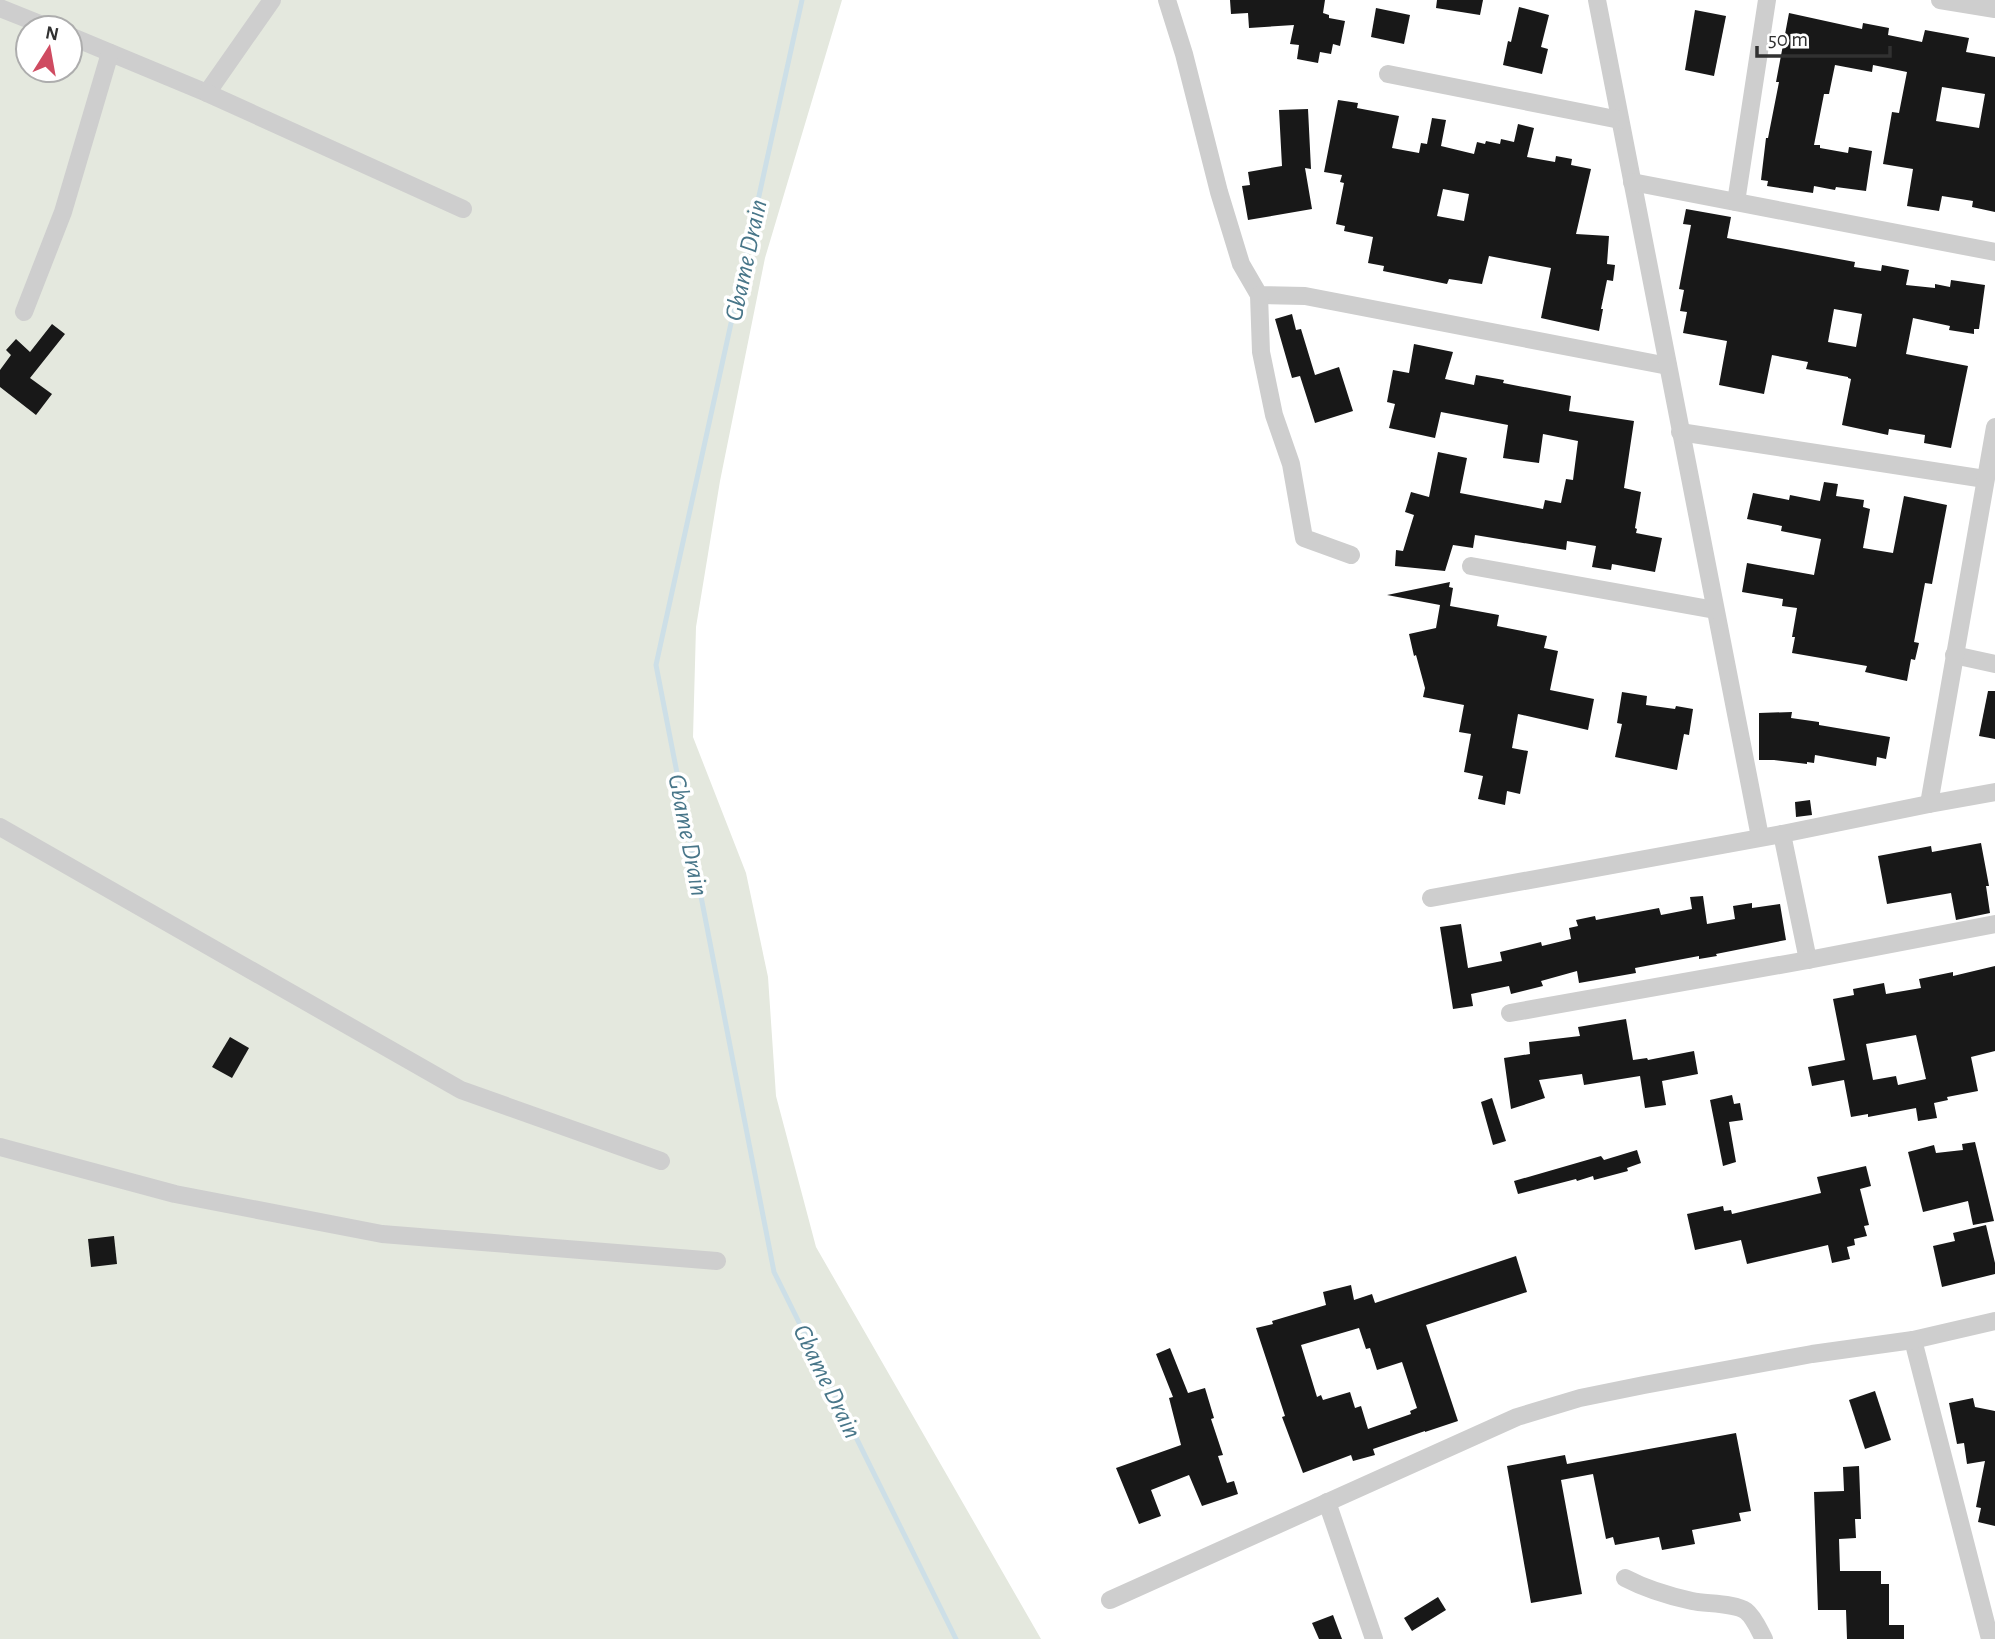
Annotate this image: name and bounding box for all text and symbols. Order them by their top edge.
north arrow [14,14,84,84]
scale bar [1757,14,1890,58]
text: N [44,23,60,44]
text: 50 m [1768,29,1808,50]
water label: Gbame Drain [720,197,772,323]
water label: Gbame Drain [663,772,713,898]
water label: Gbame Drain [788,1320,866,1443]

